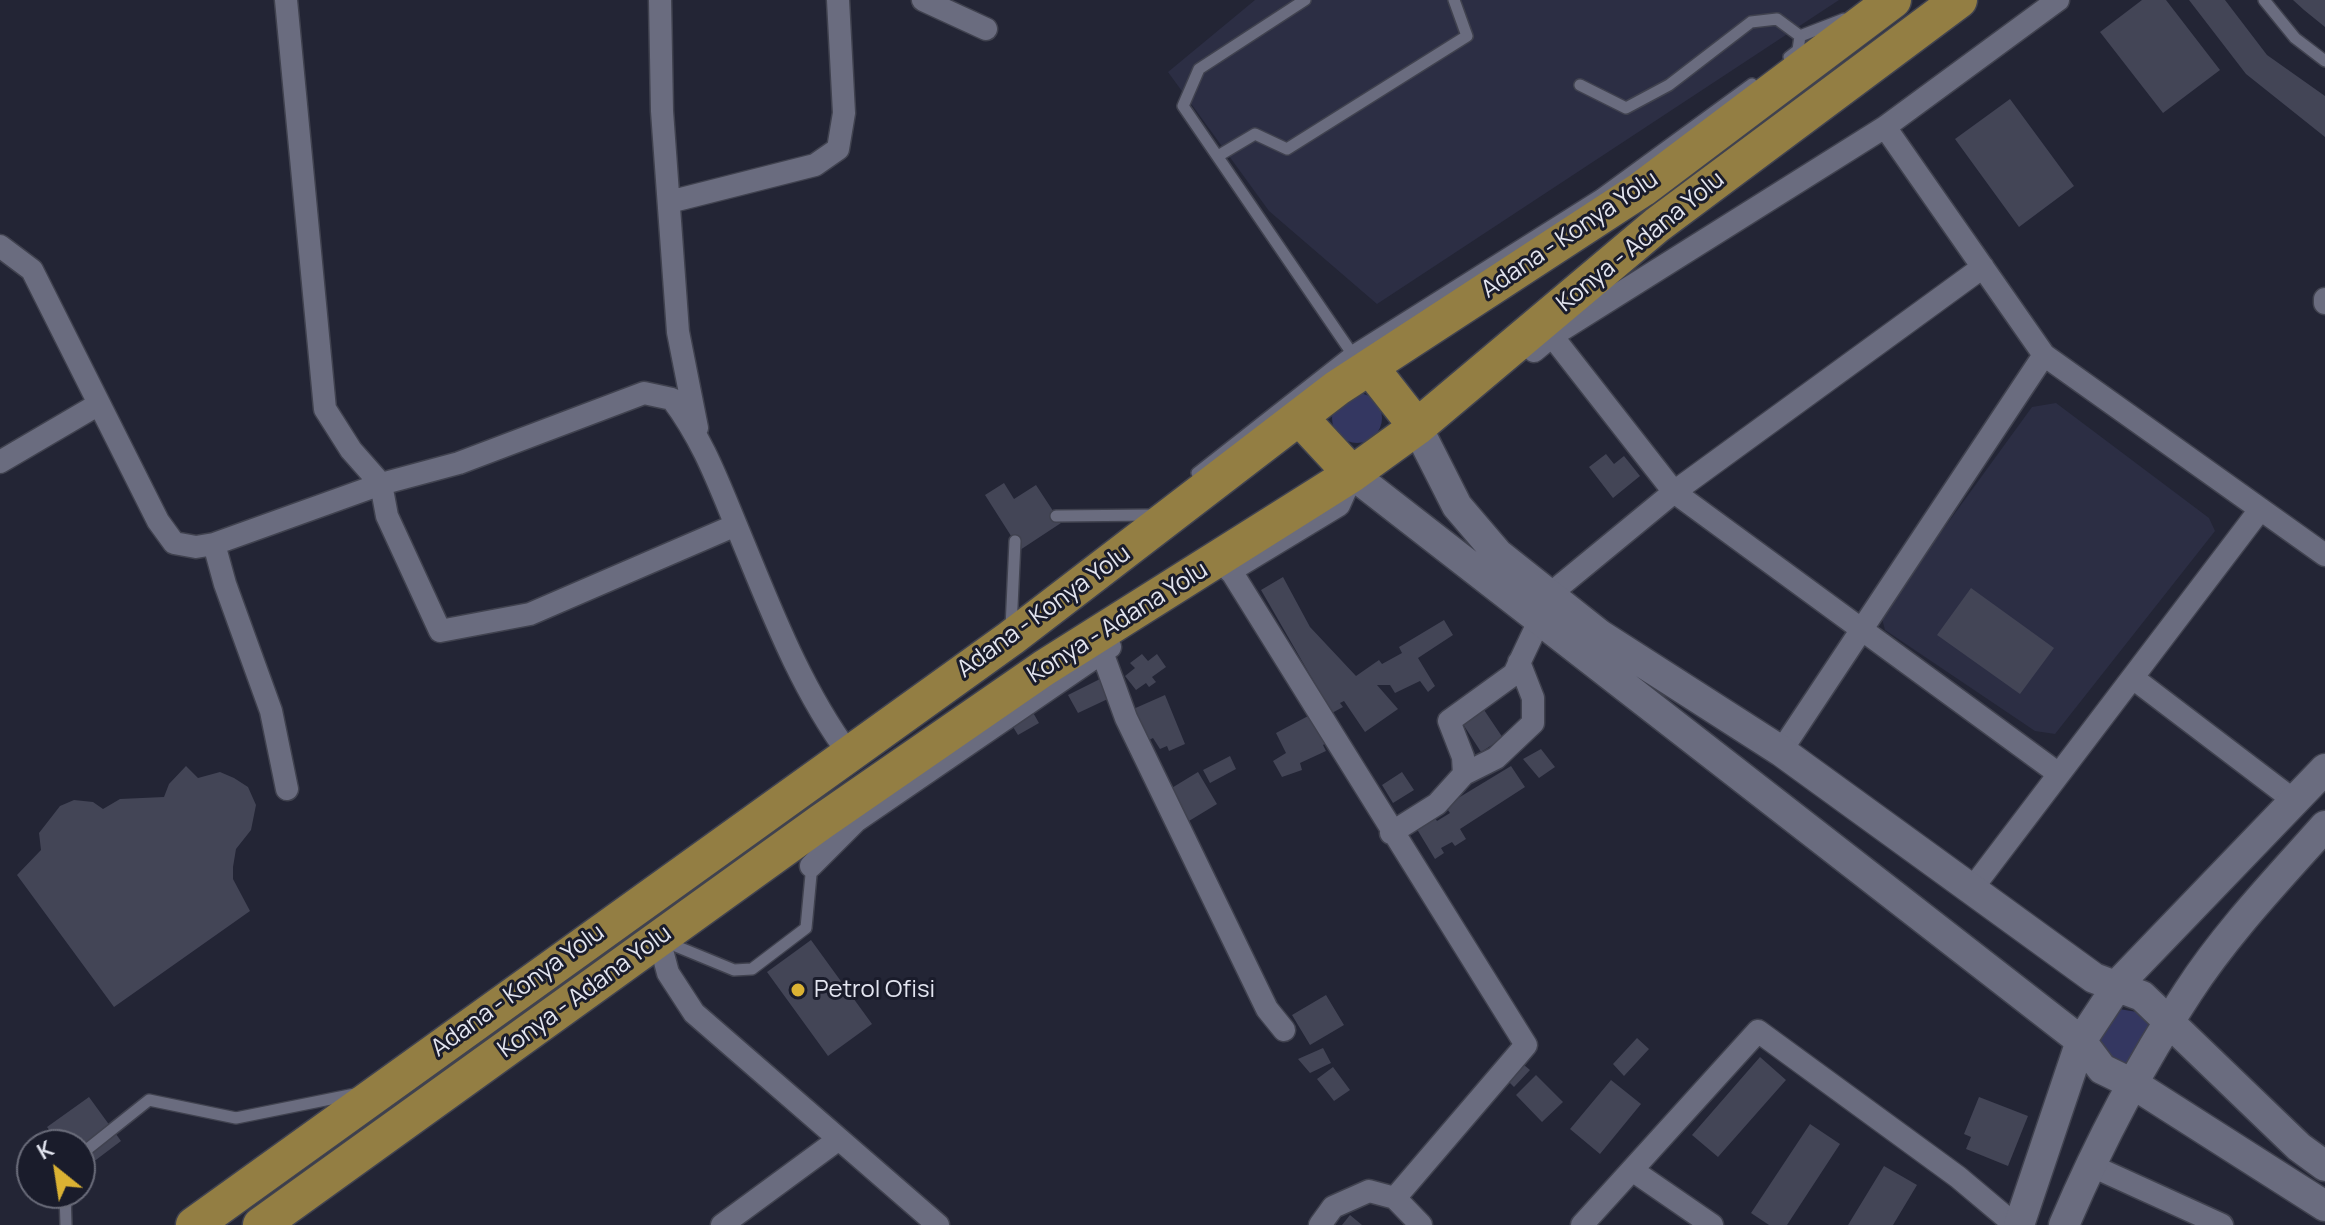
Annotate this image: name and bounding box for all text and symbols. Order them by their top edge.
street label: Adana - Konya Yolu [1476,165,1664,305]
street label: Konya - Adana Yolu [1551,166,1731,318]
street label: Adana - Konya Yolu [952,539,1136,685]
street label: Konya - Adana Yolu [1023,556,1213,690]
street label: Adana - Konya Yolu [426,918,610,1064]
street label: Konya - Adana Yolu [493,919,677,1065]
place label: Petrol Ofisi [814,976,935,1004]
marker: Petrol Ofisi [789,981,807,999]
north arrow [16,1129,96,1209]
text: K [31,1133,59,1167]

